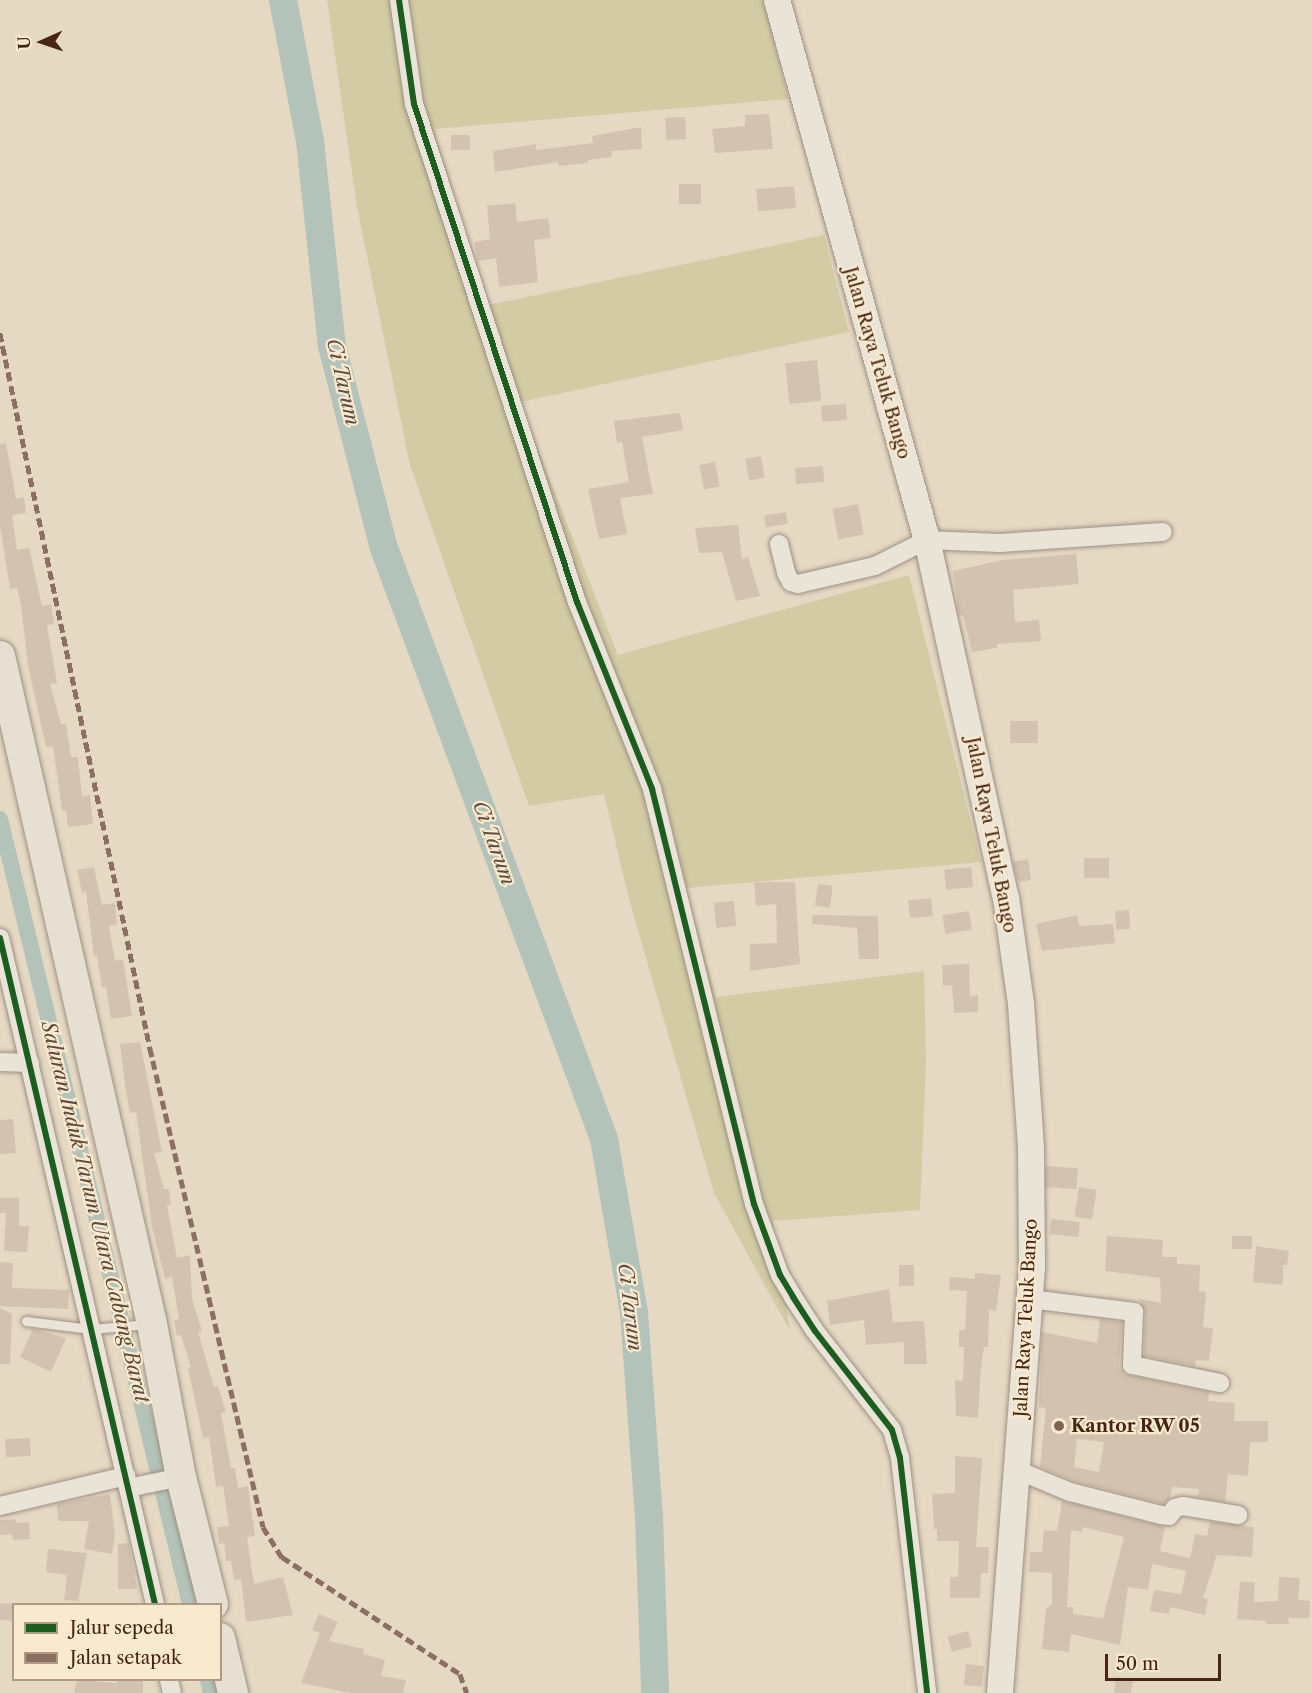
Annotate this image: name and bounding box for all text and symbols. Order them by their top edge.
north arrow [12,12,72,72]
text: U [14,36,34,50]
street label: Jalan Raya Teluk Bango [839,264,915,462]
water label: Ci Tarum [321,336,365,428]
street label: Jalan Raya Teluk Bango [961,735,1021,935]
water label: Ci Tarum [468,797,520,889]
water label: Saluran Induk Tarum Utara Cabang Barat [36,1019,154,1405]
street label: Jalan Raya Teluk Bango [1010,1218,1042,1418]
water label: Ci Tarum [613,1262,647,1352]
place label: Kantor RW 05 [1071,1415,1201,1437]
marker: Kantor RW 05 [1052,1419,1066,1433]
legend [12,1603,222,1681]
text: Jalur sepeda [70,1617,174,1639]
scale bar [1108,1642,1224,1680]
text: Jalan setapak [70,1647,181,1669]
text: 50 m [1116,1653,1159,1675]

